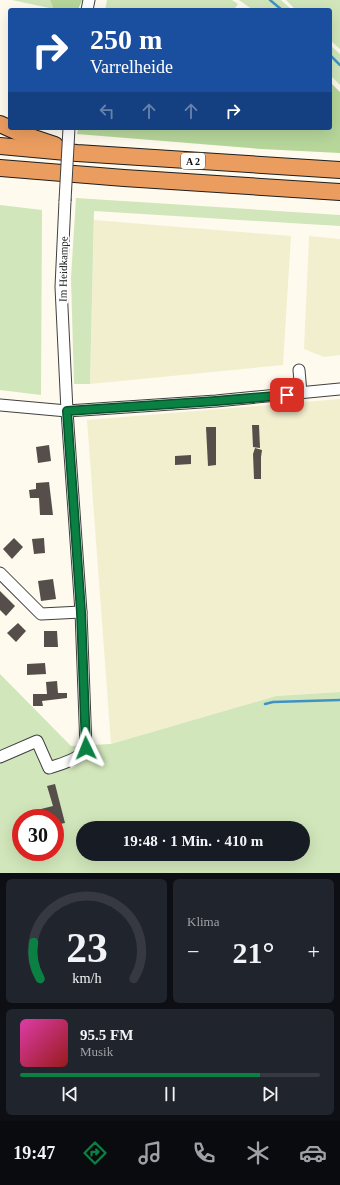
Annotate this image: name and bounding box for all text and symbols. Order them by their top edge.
icon: right [24,24,76,76]
text: 250 m [90,24,162,55]
text: Varrelheide [90,57,173,77]
icon: left [96,100,118,122]
icon: ahead [138,100,160,122]
icon: ahead [180,100,202,122]
icon: right [222,100,244,122]
road number: A 2 [181,153,205,169]
street label: Im Heidkampe [56,236,70,302]
pin [270,378,304,412]
icon: arrive [276,384,298,406]
position arrow [65,727,107,769]
speed limit sign: 30 [12,809,64,861]
text: 19:48 · 1 Min. · 410 m [123,833,263,849]
text: Klima [187,914,220,929]
text: 23 [66,925,107,971]
text: 21° [233,936,275,969]
text: − [187,939,199,964]
text: + [308,939,320,964]
text: km/h [72,970,101,986]
text: 95.5 FM [80,1027,133,1043]
text: Musik [80,1044,113,1059]
icon: previous [59,1083,81,1105]
icon: pause [159,1083,181,1105]
icon: next [259,1083,281,1105]
icon: directions [81,1139,109,1167]
icon: music [136,1139,164,1167]
icon: phone [190,1139,218,1167]
icon: climate [244,1139,272,1167]
icon: car [299,1139,327,1167]
text: 19:47 [13,1143,55,1163]

